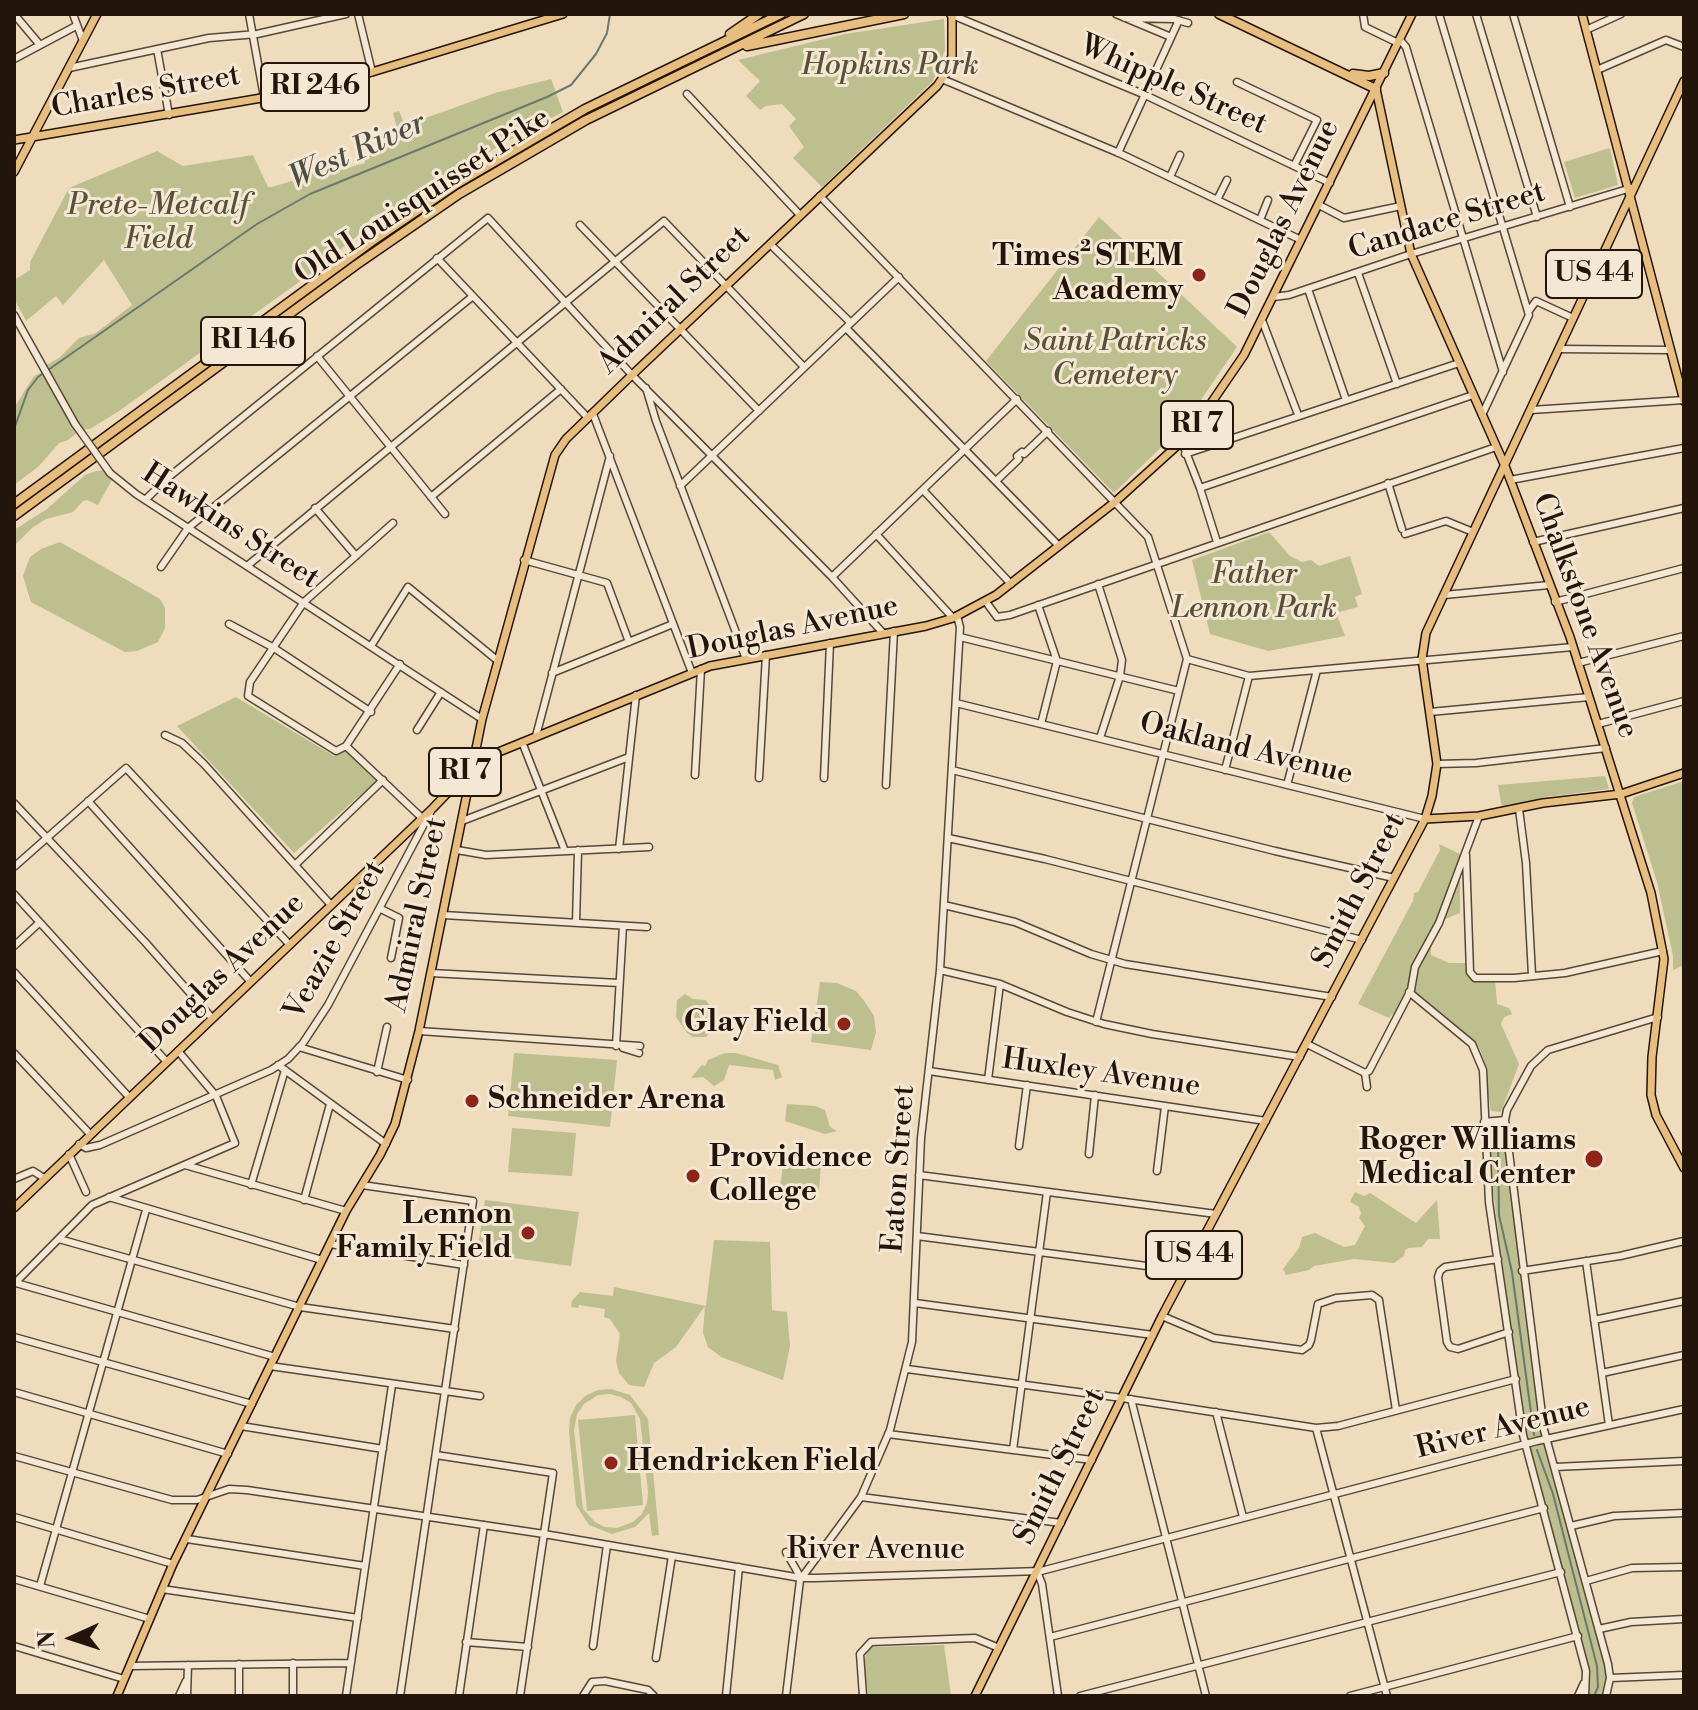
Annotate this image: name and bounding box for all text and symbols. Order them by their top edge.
street label: Whipple Street [1074,29,1272,143]
park label: Hopkins Park [801,49,979,85]
street label: Charles Street [49,59,243,127]
road number: RI 246 [261,63,369,111]
street label: Old Louisquisset Pike [289,101,557,293]
water label: West River [284,105,432,199]
street label: Douglas Avenue [1222,114,1348,324]
street label: Candace Street [1344,175,1550,269]
park label: Prete-Metcalf Field [68,189,248,260]
street label: Admiral Street [591,219,759,383]
place label: Times² STEM Academy [992,240,1183,310]
road number: US 44 [1546,250,1642,298]
marker: Times² STEM Academy [1190,266,1208,284]
road number: RI 146 [201,317,305,365]
park label: Saint Patricks Cemetery [1024,325,1206,396]
road number: RI 7 [1161,401,1233,449]
street label: Hawkins Street [135,456,325,598]
street label: Chalkstone Avenue [1523,489,1645,743]
park label: Father Lennon Park [1171,558,1337,628]
street label: Douglas Avenue [684,589,902,669]
street label: Oakland Avenue [1136,706,1356,794]
road number: RI 7 [429,748,501,796]
street label: Smith Street [1305,807,1415,975]
street label: Admiral Street [380,814,456,1016]
street label: Veazie Street [278,855,394,1027]
street label: Douglas Avenue [133,886,313,1062]
place label: Glay Field [684,1006,828,1042]
marker: Glay Field [835,1015,853,1033]
street label: Huxley Avenue [1000,1042,1202,1106]
place label: Schneider Arena [488,1083,725,1119]
street label: Eaton Street [876,1084,924,1254]
marker: Schneider Arena [463,1092,481,1110]
place label: Roger Williams Medical Center [1359,1124,1576,1194]
place label: Providence College [709,1141,872,1212]
marker: Roger Williams Medical Center [1583,1148,1605,1170]
marker: Providence College [684,1167,702,1185]
place label: Lennon Family Field [336,1198,512,1268]
marker: Lennon Family Field [519,1224,537,1242]
road number: US 44 [1146,1231,1242,1279]
street label: Smith Street [1008,1383,1114,1551]
street label: River Avenue [1412,1390,1594,1468]
place label: Hendricken Field [627,1445,878,1481]
marker: Hendricken Field [602,1454,620,1472]
street label: River Avenue [787,1533,965,1569]
north arrow [32,1598,112,1678]
text: N [34,1630,61,1649]

